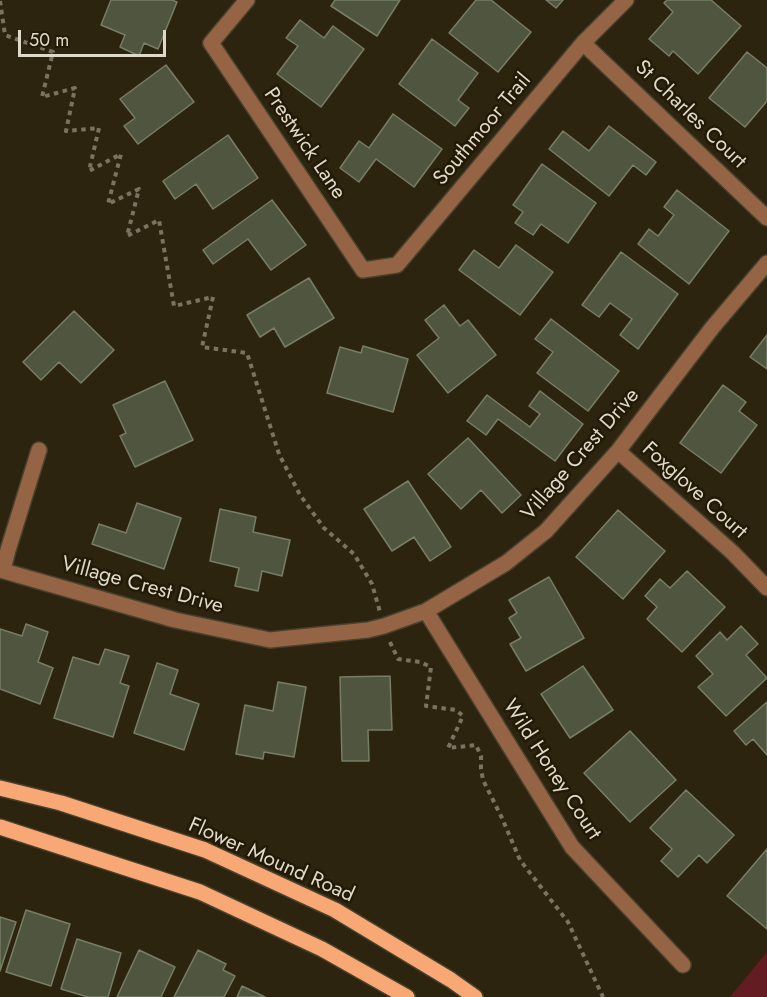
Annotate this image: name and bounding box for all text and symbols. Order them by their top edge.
scale bar [21,18,170,56]
text: 50 m [29,27,69,53]
street label: St Charles Court [629,56,751,174]
street label: Southmoor Trail [429,69,537,191]
street label: Prestwick Lane [257,83,351,205]
street label: Village Crest Drive [517,384,645,526]
street label: Foxglove Court [636,437,752,545]
street label: Village Crest Drive [58,552,226,620]
street label: Wild Honey Court [496,695,606,845]
street label: Flower Mound Road [184,813,358,909]

